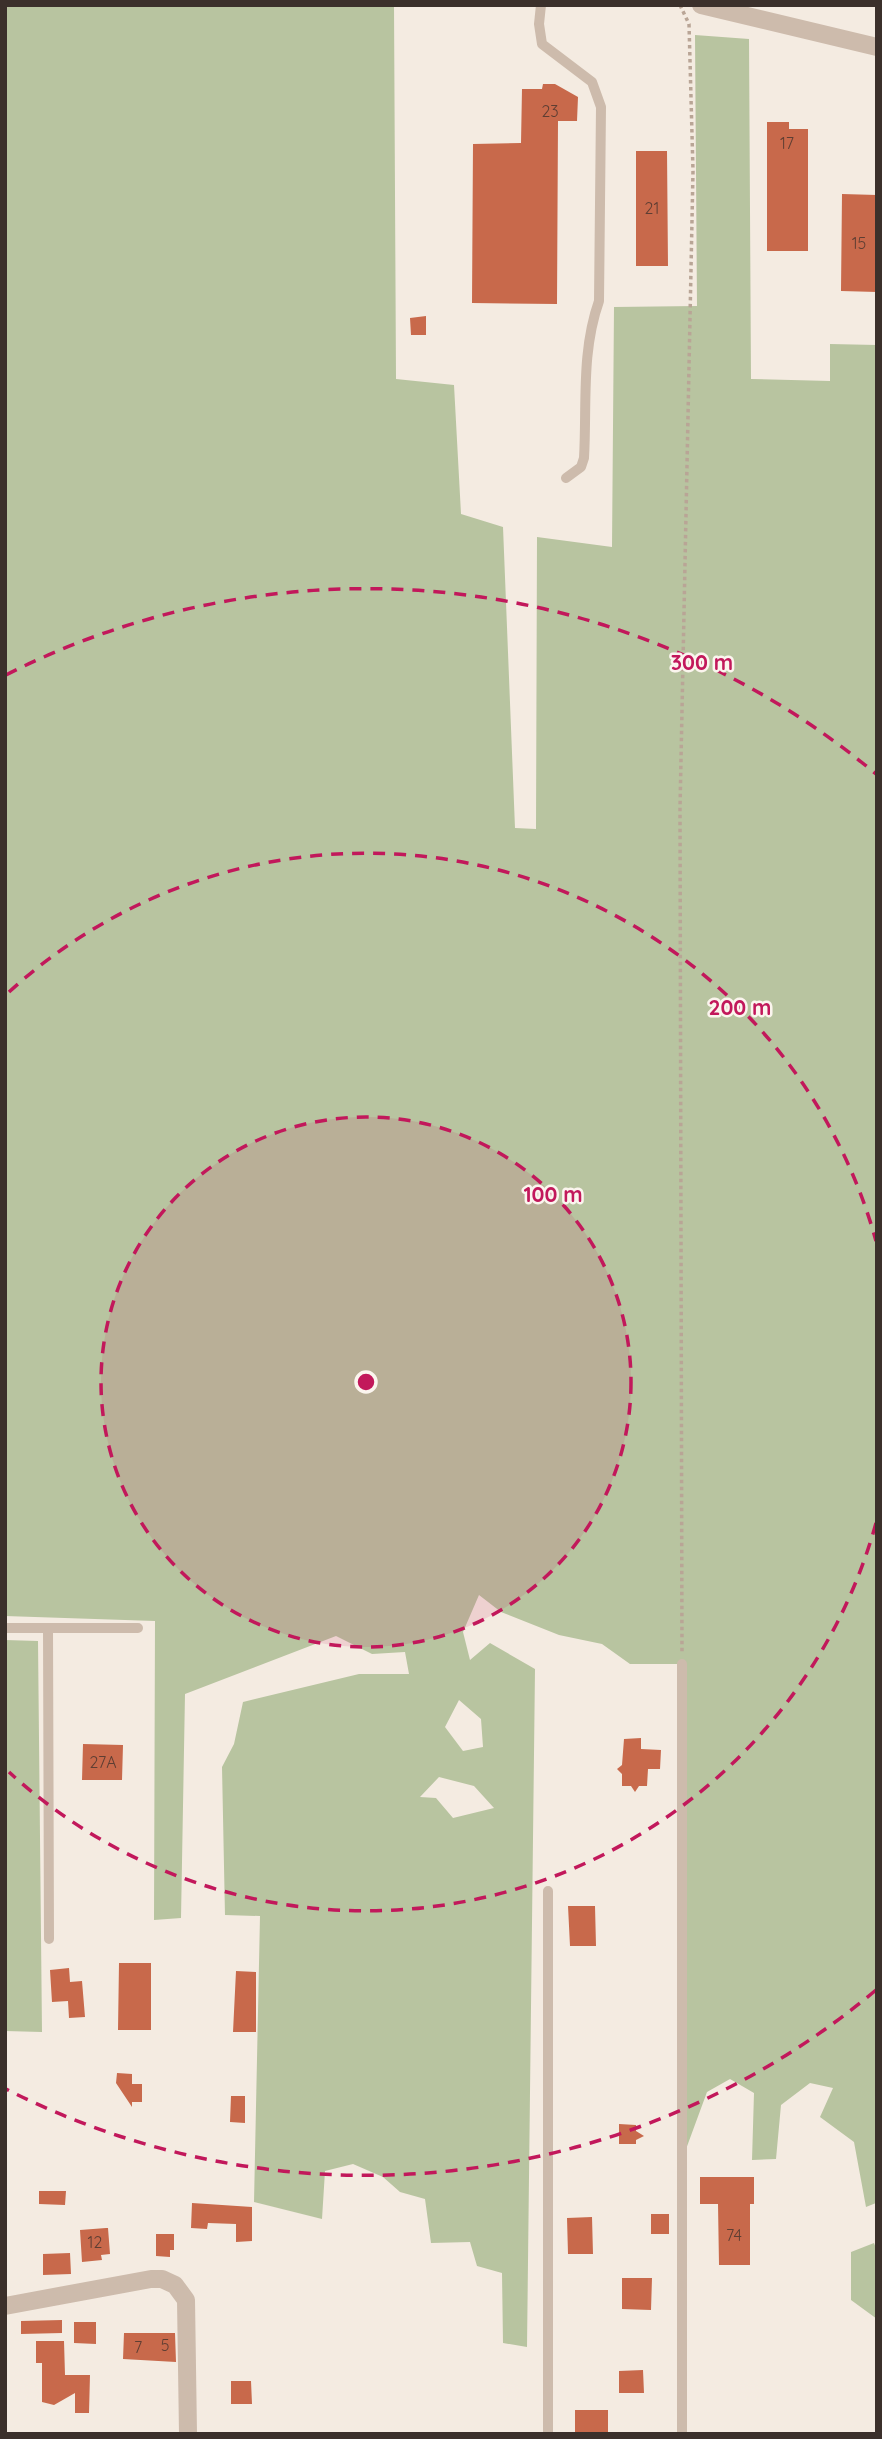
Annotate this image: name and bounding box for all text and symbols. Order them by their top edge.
house number: 23 [541,101,559,121]
house number: 17 [780,133,794,153]
house number: 21 [645,198,659,218]
house number: 15 [852,233,866,253]
text: 300 m [671,649,733,675]
text: 200 m [709,994,771,1020]
text: 100 m [523,1181,583,1207]
centre of rings [354,1370,378,1394]
house number: 27A [89,1752,117,1772]
house number: 74 [726,2225,742,2245]
house number: 12 [88,2232,103,2252]
house number: 5 [161,2335,169,2355]
house number: 7 [134,2337,142,2357]

